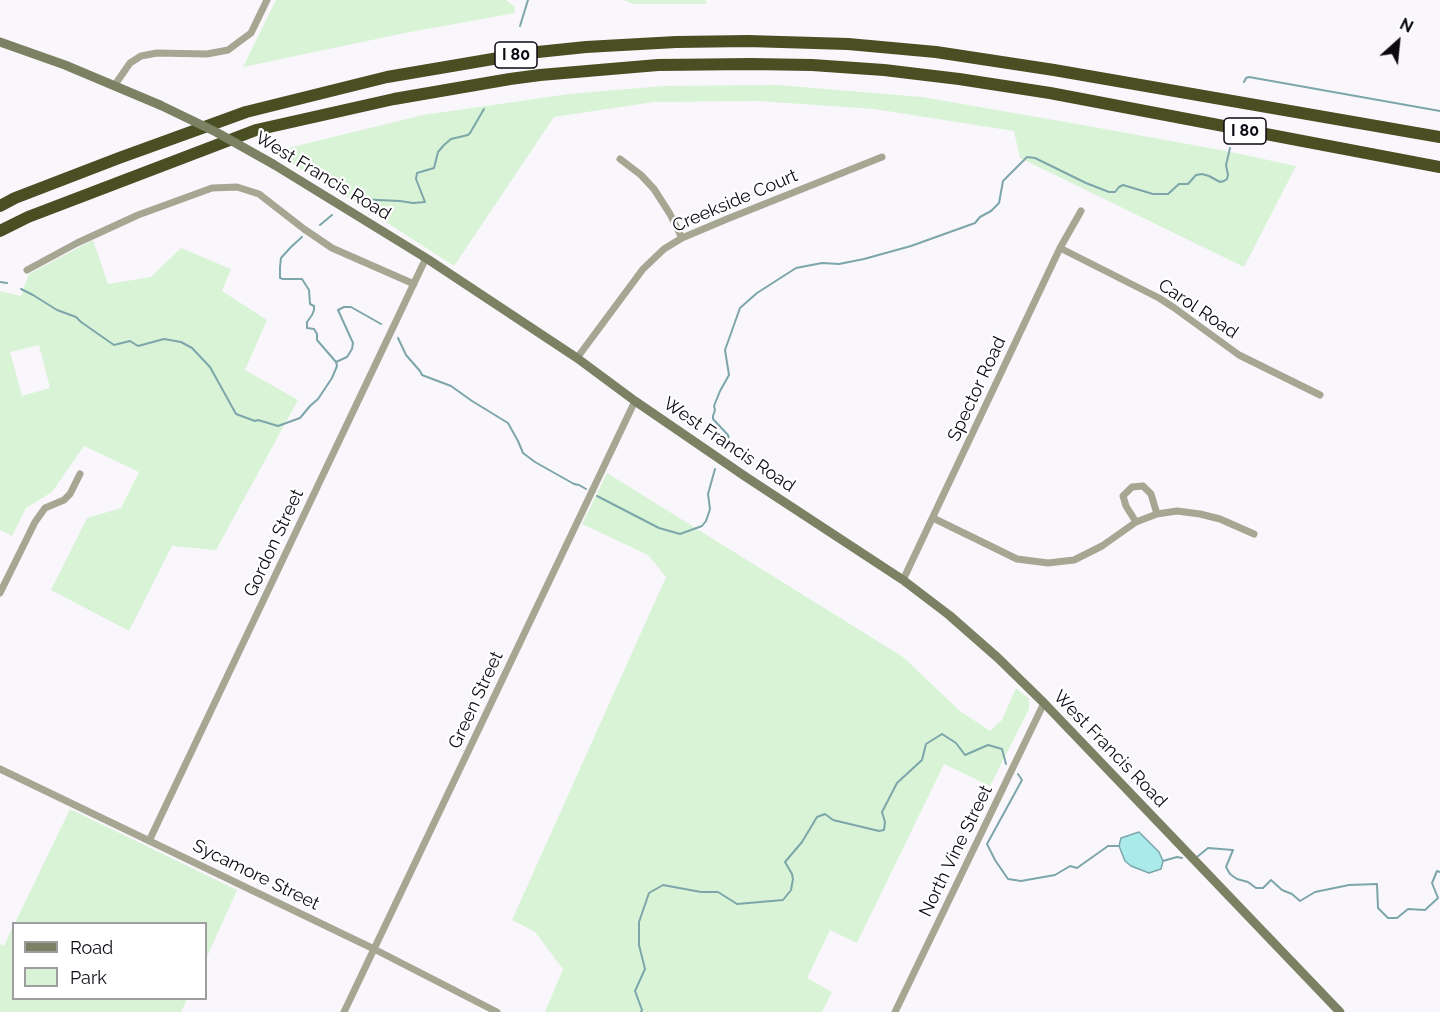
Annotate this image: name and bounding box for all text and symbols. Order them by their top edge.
north arrow [1368,12,1428,72]
text: N [1397,14,1416,37]
road number: I 80 [495,42,537,68]
road number: I 80 [1224,118,1266,144]
street label: West Francis Road [251,127,395,225]
street label: Creekside Court [669,165,801,237]
street label: Carol Road [1154,274,1242,344]
street label: Spector Road [943,333,1011,445]
street label: West Francis Road [659,393,799,497]
street label: Gordon Street [240,486,308,600]
street label: Green Street [444,648,508,752]
street label: West Francis Road [1049,686,1171,812]
street label: North Vine Street [915,782,997,920]
street label: Sycamore Street [189,835,323,915]
legend [12,922,207,1000]
text: Road [70,937,113,958]
text: Park [70,967,107,988]

